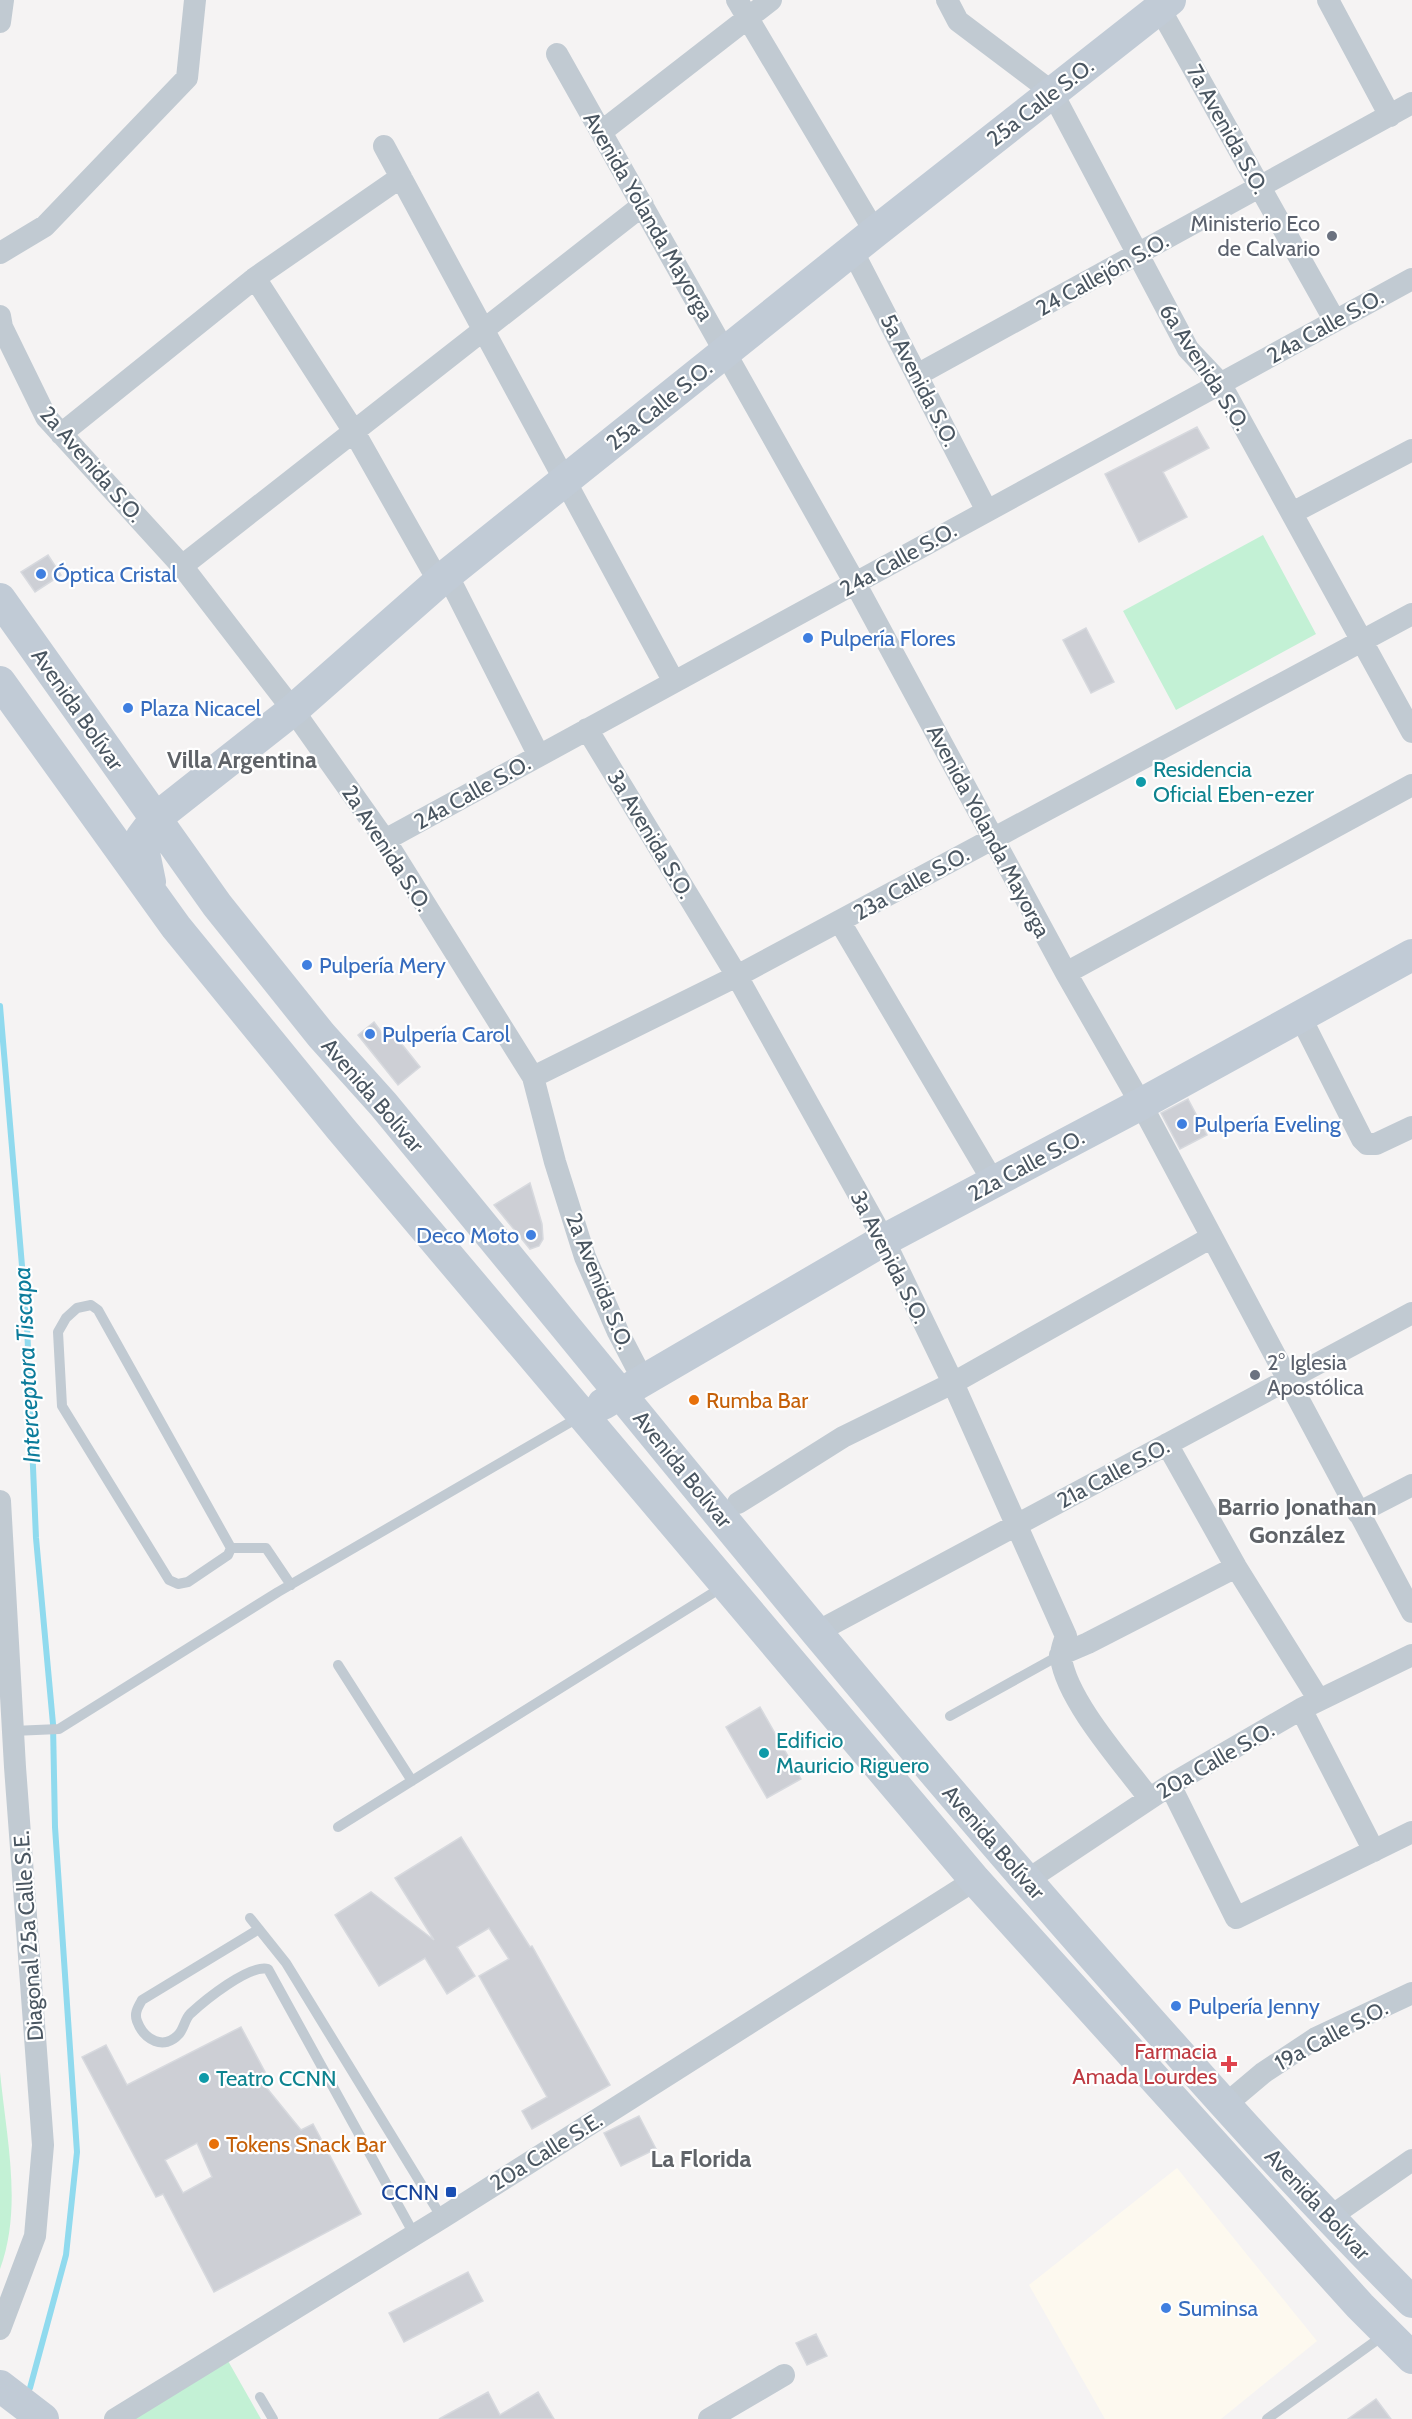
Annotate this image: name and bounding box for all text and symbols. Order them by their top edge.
street label: 25a Calle S.O. [982,52,1099,152]
street label: 7a Avenida S.O. [1181,60,1274,199]
street label: Avenida Yolanda Mayorga [578,107,720,326]
place label: Ministerio Eco de Calvario [1191,210,1320,262]
street label: 24 Callejón S.O. [1031,227,1173,322]
marker: Ministerio Eco de Calvario [1325,229,1339,243]
street label: 24a Calle S.O. [1262,283,1388,369]
street label: 6a Avenida S.O. [1154,299,1256,436]
street label: 5a Avenida S.O. [875,309,965,451]
street label: 25a Calle S.O. [601,355,717,456]
street label: 2a Avenida S.O. [34,401,149,528]
street label: 24a Calle S.O. [835,516,961,602]
place label: Óptica Cristal [53,561,178,588]
marker: Óptica Cristal [34,567,48,581]
place label: Pulpería Flores [820,625,956,652]
marker: Pulpería Flores [801,631,815,645]
street label: Avenida Bolívar [26,643,130,775]
place label: Plaza Nicacel [140,695,262,722]
marker: Plaza Nicacel [121,701,135,715]
street label: Avenida Yolanda Mayorga [921,720,1056,943]
district label: Villa Argentina [167,745,317,774]
street label: 24a Calle S.O. [409,749,535,835]
place label: Residencia Oficial Eben-ezer [1153,756,1314,808]
street label: 3a Avenida S.O. [602,765,700,903]
marker: Residencia Oficial Eben-ezer [1134,775,1148,789]
street label: 2a Avenida S.O. [336,780,437,916]
street label: 23a Calle S.O. [849,841,974,926]
place label: Pulpería Mery [319,952,446,979]
marker: Pulpería Mery [300,958,314,972]
place label: Pulpería Carol [382,1021,511,1048]
marker: Pulpería Carol [363,1027,377,1041]
street label: Avenida Bolívar [316,1033,430,1158]
place label: Pulpería Eveling [1194,1111,1342,1138]
marker: Pulpería Eveling [1175,1117,1189,1131]
street label: 22a Calle S.O. [964,1124,1089,1207]
street label: 3a Avenida S.O. [845,1186,935,1328]
street label: 2a Avenida S.O. [560,1209,639,1353]
place label: Deco Moto [416,1222,519,1249]
marker: Deco Moto [524,1228,538,1242]
water label: Interceptora Tiscapa [7,1266,46,1464]
place label: 2° Iglesia Apostólica [1267,1349,1364,1401]
marker: 2° Iglesia Apostólica [1248,1368,1262,1382]
place label: Rumba Bar [706,1387,808,1414]
marker: Rumba Bar [687,1393,701,1407]
street label: Avenida Bolívar [627,1405,738,1533]
street label: 21a Calle S.O. [1053,1433,1174,1514]
district label: Barrio Jonathan González [1217,1492,1377,1549]
street label: 20a Calle S.O. [1152,1716,1279,1805]
place label: Edificio Mauricio Riguero [776,1727,929,1779]
marker: Edificio Mauricio Riguero [757,1746,771,1760]
street label: Avenida Bolívar [937,1780,1051,1905]
street label: Diagonal 25a Calle S.E. [8,1830,49,2042]
place label: Pulpería Jenny [1188,1993,1320,2020]
street label: 19a Calle S.O. [1270,1994,1392,2076]
marker: Pulpería Jenny [1169,1999,1183,2013]
place label: Farmacia Amada Lourdes [1072,2038,1217,2090]
marker: Farmacia Amada Lourdes [1222,2057,1236,2071]
place label: Teatro CCNN [216,2065,337,2092]
marker: Teatro CCNN [197,2071,211,2085]
street label: 20a Calle S.E. [485,2106,607,2197]
place label: Tokens Snack Bar [226,2131,386,2158]
marker: Tokens Snack Bar [207,2137,221,2151]
street label: Avenida Bolívar [1259,2143,1376,2266]
district label: La Florida [650,2144,752,2173]
place label: CCNN [381,2179,439,2206]
marker: CCNN [444,2185,458,2199]
place label: Suminsa [1178,2295,1259,2322]
marker: Suminsa [1159,2301,1173,2315]

